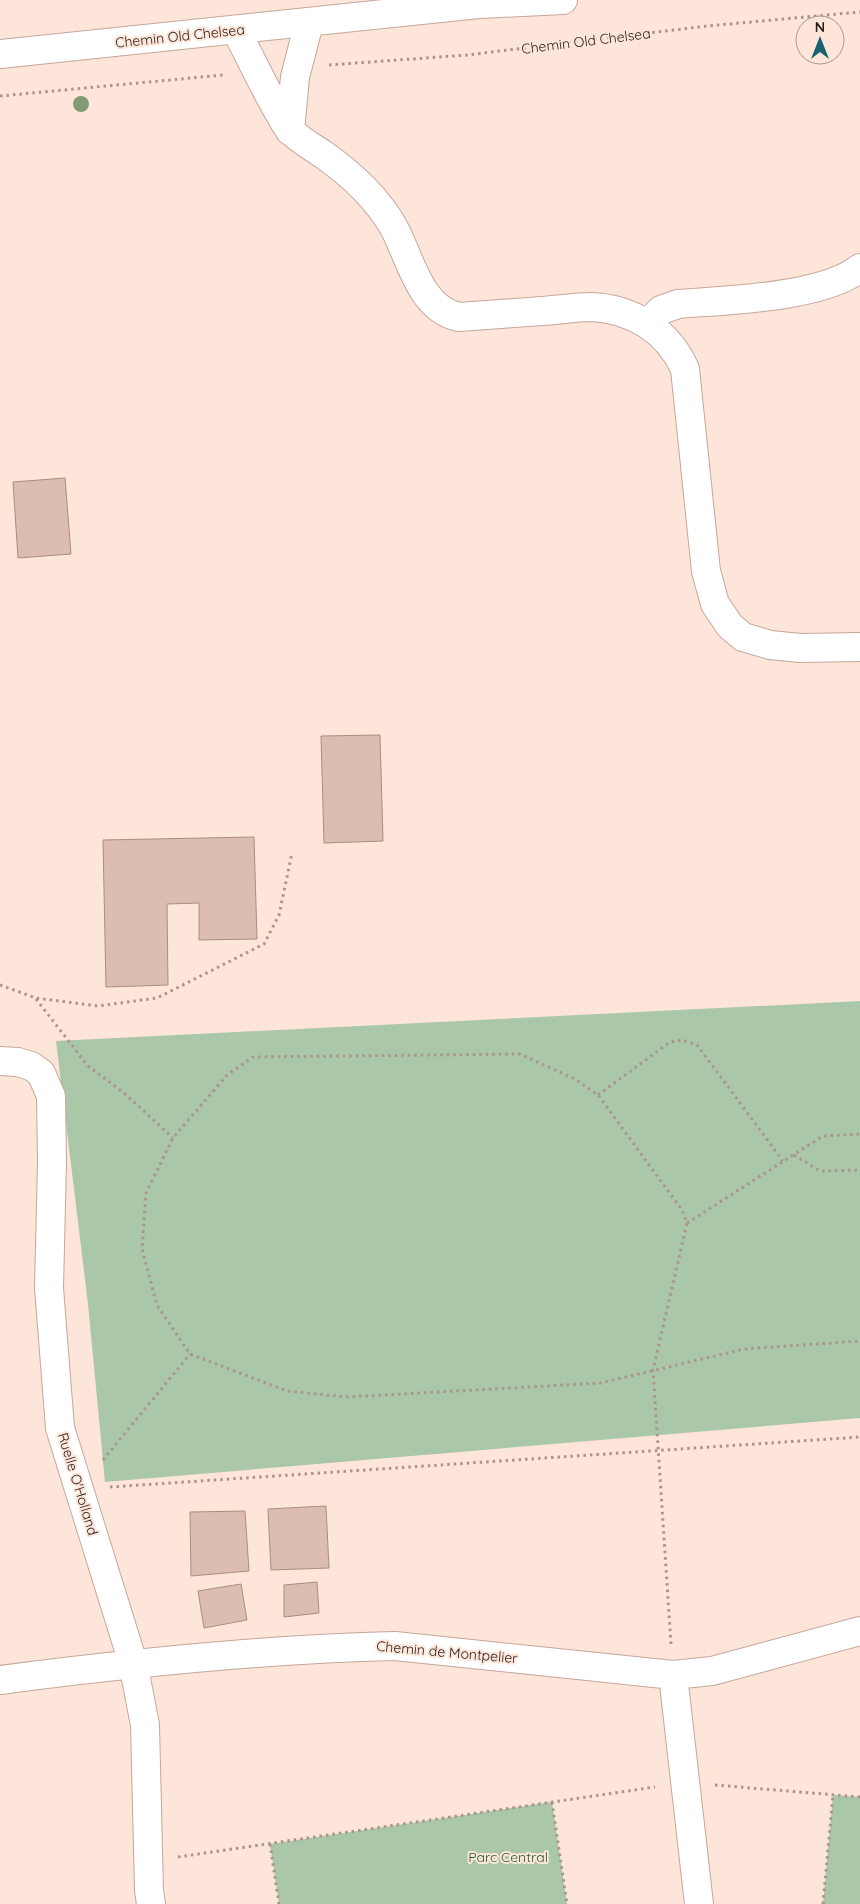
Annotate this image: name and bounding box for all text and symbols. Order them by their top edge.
north arrow [795,15,845,65]
text: N [815,18,825,36]
street label: Chemin Old Chelsea [114,20,246,52]
street label: Chemin Old Chelsea [520,24,652,58]
street label: Ruelle O'Holland [54,1430,102,1538]
street label: Chemin de Montpelier [376,1637,519,1667]
park label: Parc Central [468,1848,548,1866]

